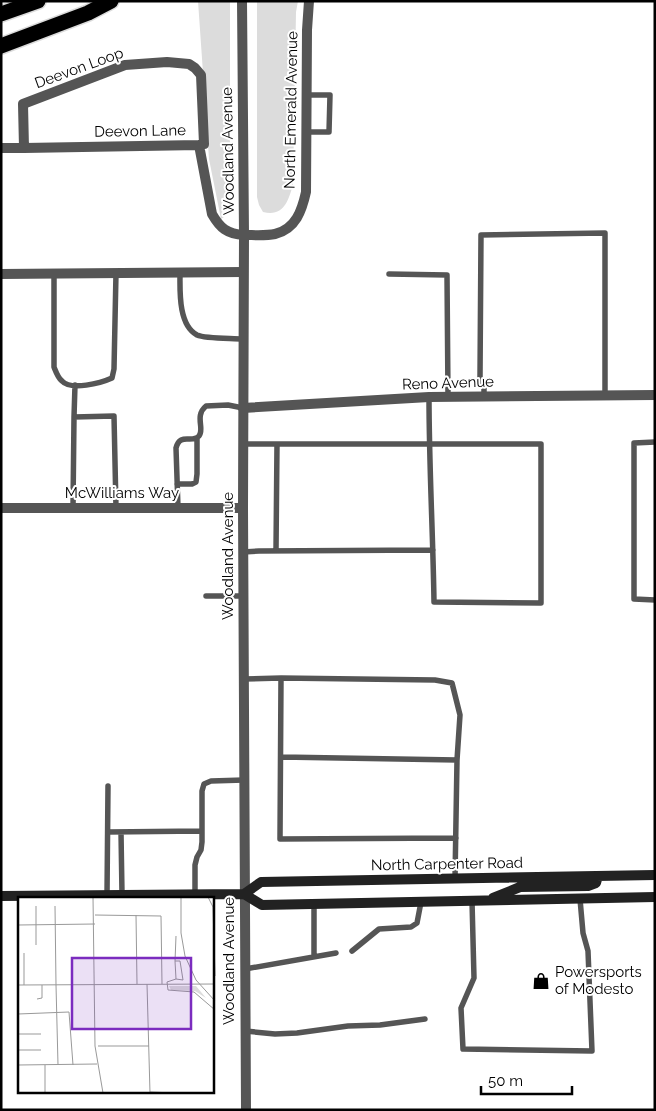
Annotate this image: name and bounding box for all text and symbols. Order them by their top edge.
street label: North Emerald Avenue [281,31,301,189]
street label: Deevon Loop [32,44,126,92]
street label: Woodland Avenue [218,87,238,215]
street label: Deevon Lane [94,121,186,141]
street label: Reno Avenue [402,372,494,394]
street label: McWilliams Way [65,484,179,502]
street label: Woodland Avenue [219,492,237,620]
street label: North Carpenter Road [371,854,523,874]
inset map [18,897,214,1094]
street label: Woodland Avenue [220,897,238,1025]
place label: Powersports of Modesto [555,963,642,998]
shop icon: Powersports of Modesto [531,971,551,991]
scale bar [481,1064,572,1096]
text: 50 m [488,1072,523,1090]

